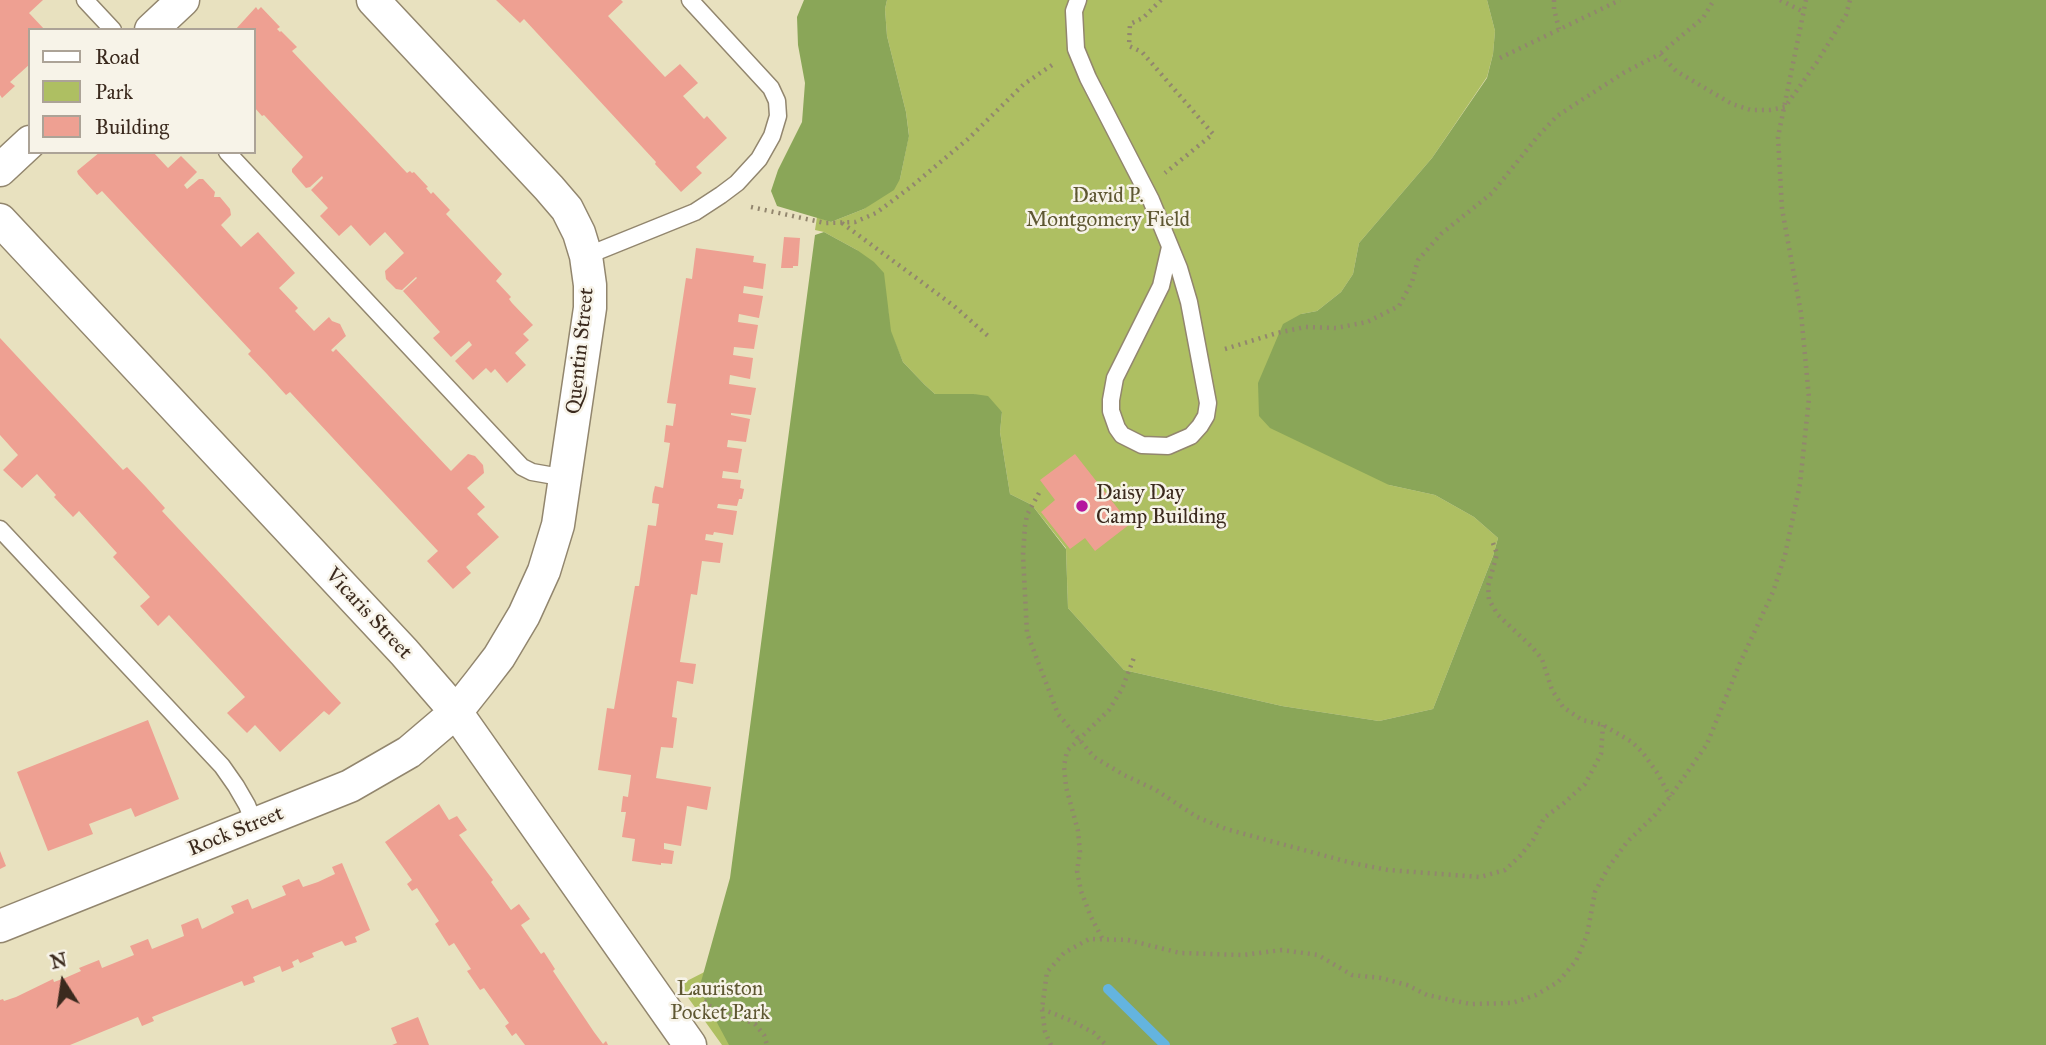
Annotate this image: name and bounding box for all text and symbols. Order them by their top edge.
legend [28,28,256,154]
text: Road [95,44,140,70]
text: Park [95,79,133,105]
text: Building [95,114,169,140]
park label: David P. Montgomery Field [1026,184,1190,234]
street label: Quentin Street [562,286,600,416]
place label: Daisy Day Camp Building [1096,481,1226,531]
marker: Daisy Day Camp Building [1074,498,1090,514]
street label: Vicaris Street [319,563,417,665]
street label: Rock Street [185,801,287,863]
north arrow [28,947,98,1017]
text: N [48,948,69,974]
park label: Lauriston Pocket Park [670,977,770,1027]

